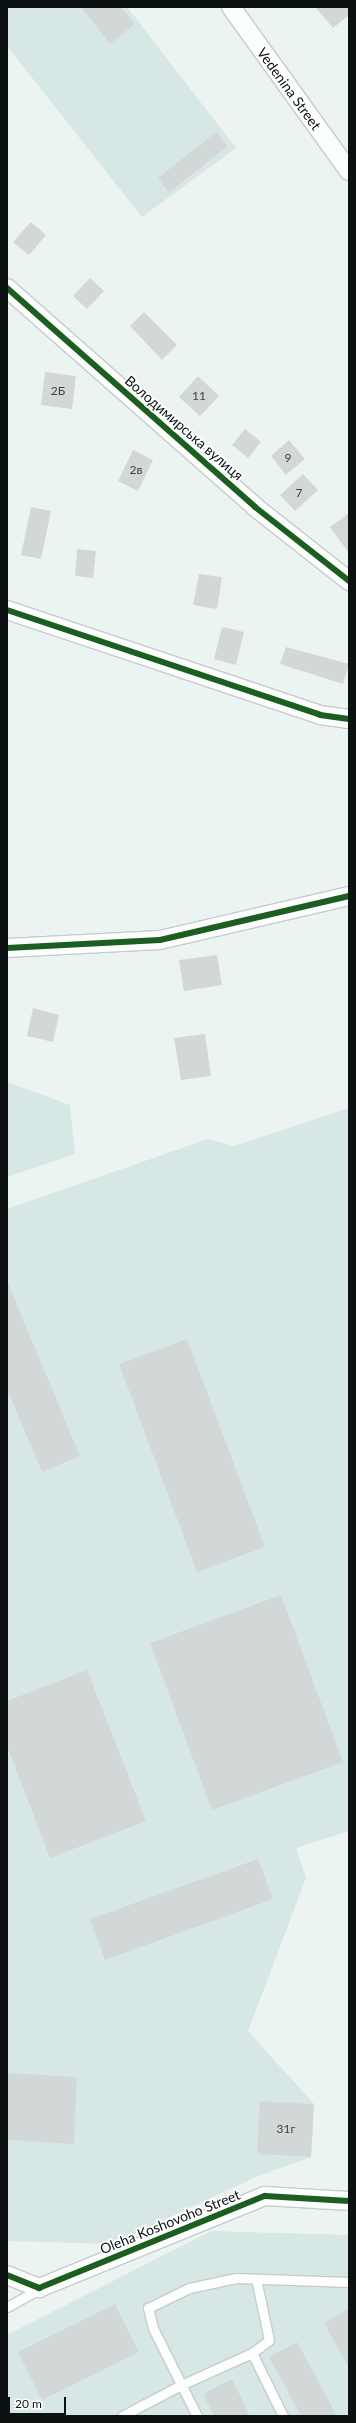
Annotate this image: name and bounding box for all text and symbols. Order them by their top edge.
street label: Vedenina Street [254,45,324,133]
street label: Володимирська вулиця [121,372,247,484]
house number: 2Б [51,384,65,398]
house number: 11 [192,389,206,403]
house number: 9 [285,451,291,465]
house number: 2в [130,463,142,477]
house number: 7 [296,486,302,500]
house number: 31г [277,2122,295,2136]
street label: Oleha Koshovoho Street [98,2186,242,2258]
scale bar [10,2389,68,2415]
text: 20 m [15,2396,42,2411]

